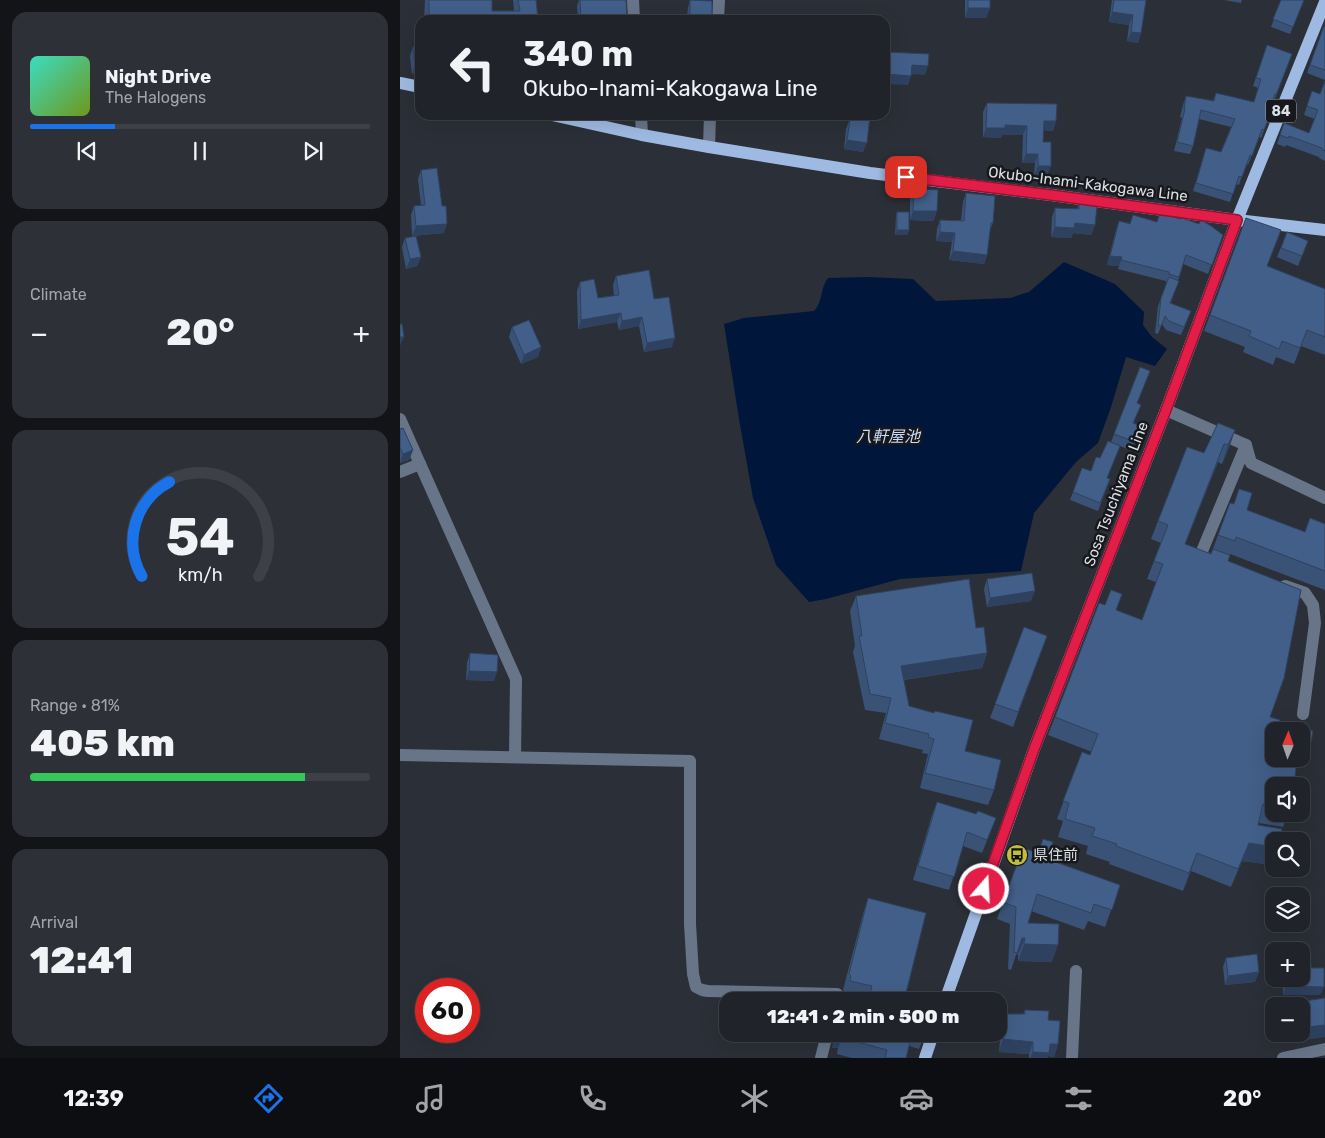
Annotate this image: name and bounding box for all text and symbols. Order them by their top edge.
text: 340 m [523,33,633,75]
icon: left [440,35,505,100]
text: Night Drive [105,65,211,88]
text: Okubo-Inami-Kakogawa Line [523,75,818,102]
text: The Halogens [105,88,206,107]
road number: 84 [1266,100,1296,122]
icon: previous [73,137,101,165]
icon: pause [186,137,214,165]
icon: next [299,137,327,165]
pin [885,156,927,198]
icon: arrive [892,163,920,191]
street label: Okubo-Inami-Kakogawa Line [987,163,1189,205]
text: Climate [30,285,87,304]
text: 20° [166,309,235,355]
text: − [30,317,48,350]
text: + [353,317,370,350]
street label: Sosa Tsuchiyama Line [1080,419,1152,569]
water label: 八軒屋池 [856,427,922,446]
text: 54 [165,506,235,568]
text: km/h [178,564,222,585]
text: Range · 81% [30,696,120,715]
text: 405 km [30,720,175,766]
north arrow [1265,722,1310,768]
map controls [1265,722,1310,1042]
button: sound [1265,777,1310,822]
button: search [1265,832,1310,877]
bus stop icon: 県住前 [1005,843,1029,867]
place label: 県住前 [1033,846,1078,864]
position arrow [957,862,1009,914]
button: layers [1265,887,1310,932]
text: Arrival [30,913,78,932]
text: 12:41 [30,937,133,983]
button: + [1265,942,1310,987]
speed limit sign: 60 [415,978,480,1043]
button: − [1265,997,1310,1042]
text: 12:41 · 2 min · 500 m [767,1005,959,1028]
icon: directions [251,1081,286,1116]
icon: music [413,1081,448,1116]
icon: phone [575,1081,610,1116]
icon: climate [737,1081,772,1116]
icon: car [899,1081,934,1116]
icon: filters [1061,1081,1096,1116]
text: 12:39 [64,1085,124,1112]
text: 20° [1223,1085,1261,1112]

